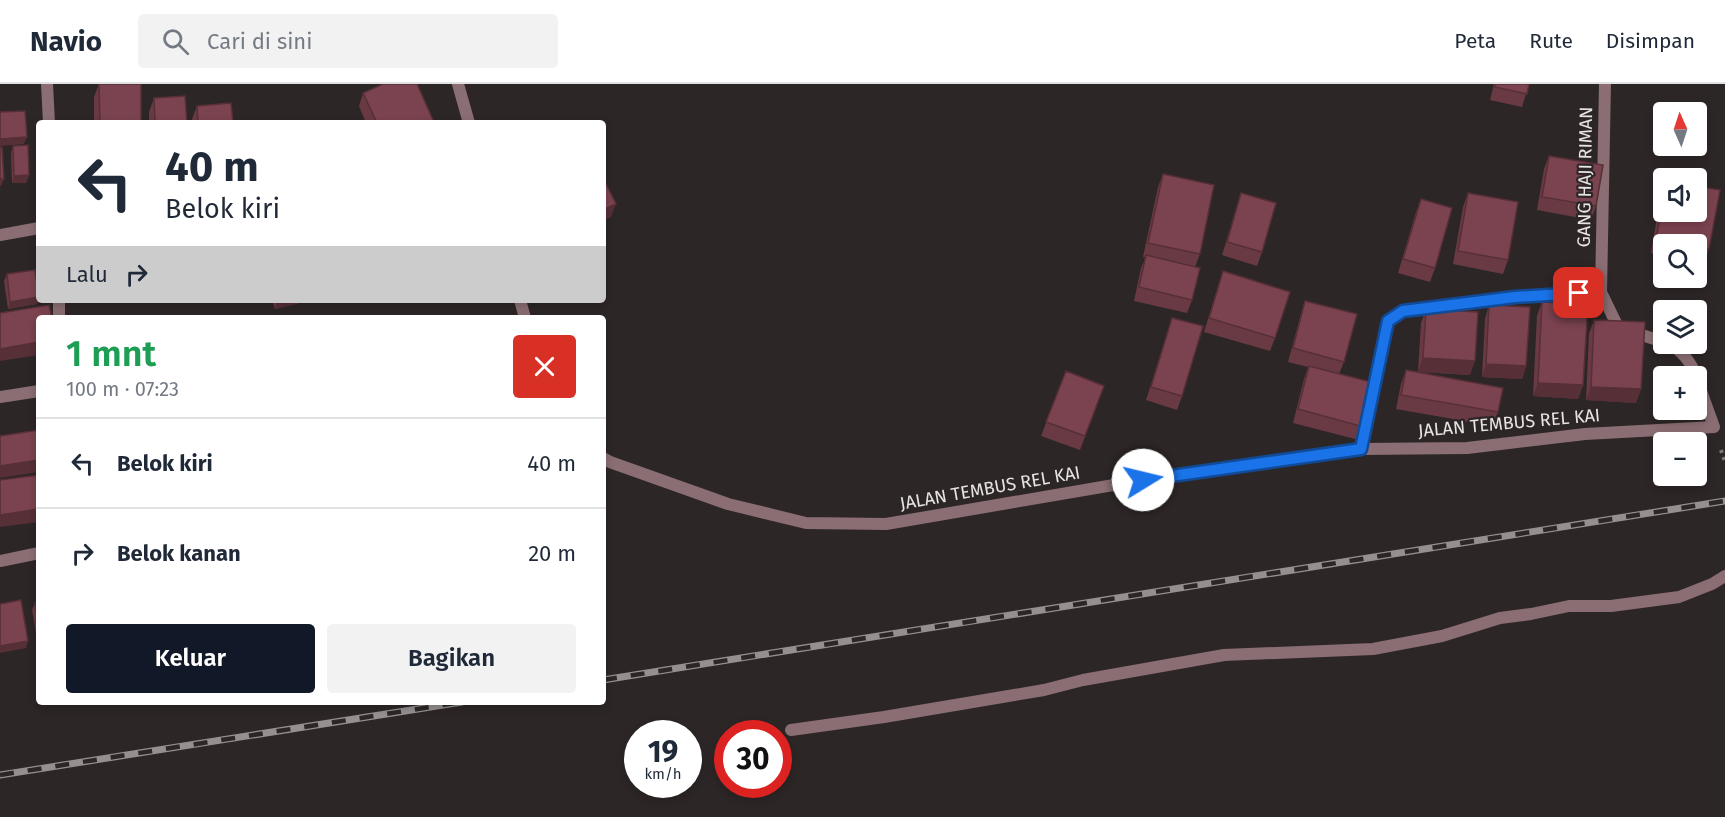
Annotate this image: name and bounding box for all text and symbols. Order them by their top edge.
search box [138,14,558,68]
text: Navio [30,25,102,58]
icon: search [159,25,192,58]
text: Cari di sini [207,28,312,55]
text: Peta [1454,28,1496,54]
text: Rute [1529,28,1573,54]
text: Disimpan [1606,28,1695,54]
north arrow [1653,102,1707,156]
map controls [1653,102,1707,486]
street label: GANG HAJI RIMAN [1573,106,1597,248]
text: 40 m [165,142,259,192]
icon: left [66,144,144,222]
button: sound [1653,168,1707,222]
text: Belok kiri [165,193,280,225]
button: search [1653,234,1707,288]
icon: right [120,258,153,291]
text: Lalu [66,261,108,288]
pin [1553,267,1604,318]
icon: arrive [1562,276,1595,309]
button: layers [1653,300,1707,354]
text: 1 mnt [66,332,156,376]
button: close [513,335,576,398]
button: + [1653,366,1707,420]
text: 100 m · 07:23 [66,377,179,401]
street label: JALAN TEMBUS REL KAI [1417,404,1601,442]
button: − [1653,432,1707,486]
icon: left [66,447,99,480]
position arrow [1111,448,1175,512]
text: Belok kiri [117,450,213,477]
text: 40 m [527,450,576,477]
street label: JALAN TEMBUS REL KAI [898,461,1082,515]
icon: right [66,537,99,570]
text: Belok kanan [117,540,241,567]
text: 20 m [528,540,576,567]
button: Keluar [66,624,315,693]
button: Bagikan [327,624,576,693]
speed limit sign: 30 [714,720,792,798]
text: 19 [648,734,678,770]
text: km/h [644,765,682,783]

